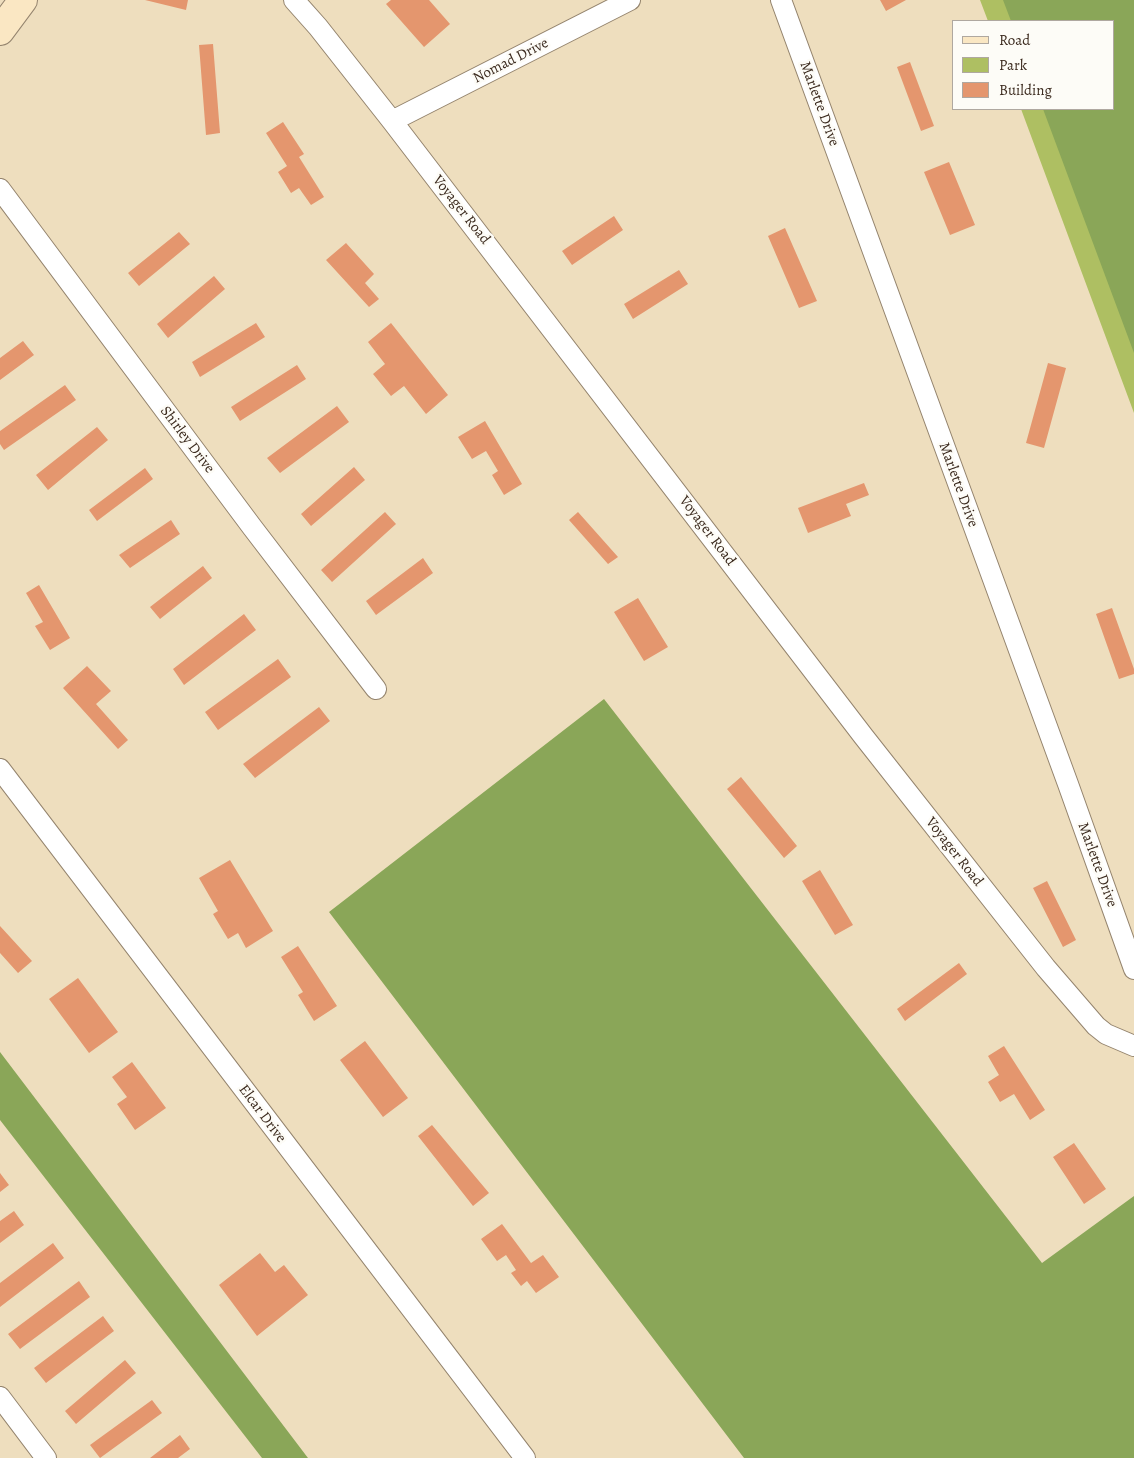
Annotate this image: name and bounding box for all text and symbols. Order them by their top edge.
legend [952,20,1114,110]
text: Road [999,30,1030,50]
street label: Nomad Drive [470,34,552,88]
text: Park [999,55,1027,75]
street label: Marlette Drive [795,59,843,149]
text: Building [999,80,1052,100]
street label: Voyager Road [428,172,494,248]
street label: Shirley Drive [156,403,218,477]
street label: Marlette Drive [934,440,982,530]
street label: Voyager Road [675,492,739,570]
street label: Voyager Road [921,814,987,890]
street label: Marlette Drive [1073,820,1121,910]
street label: Elcar Drive [234,1081,290,1147]

